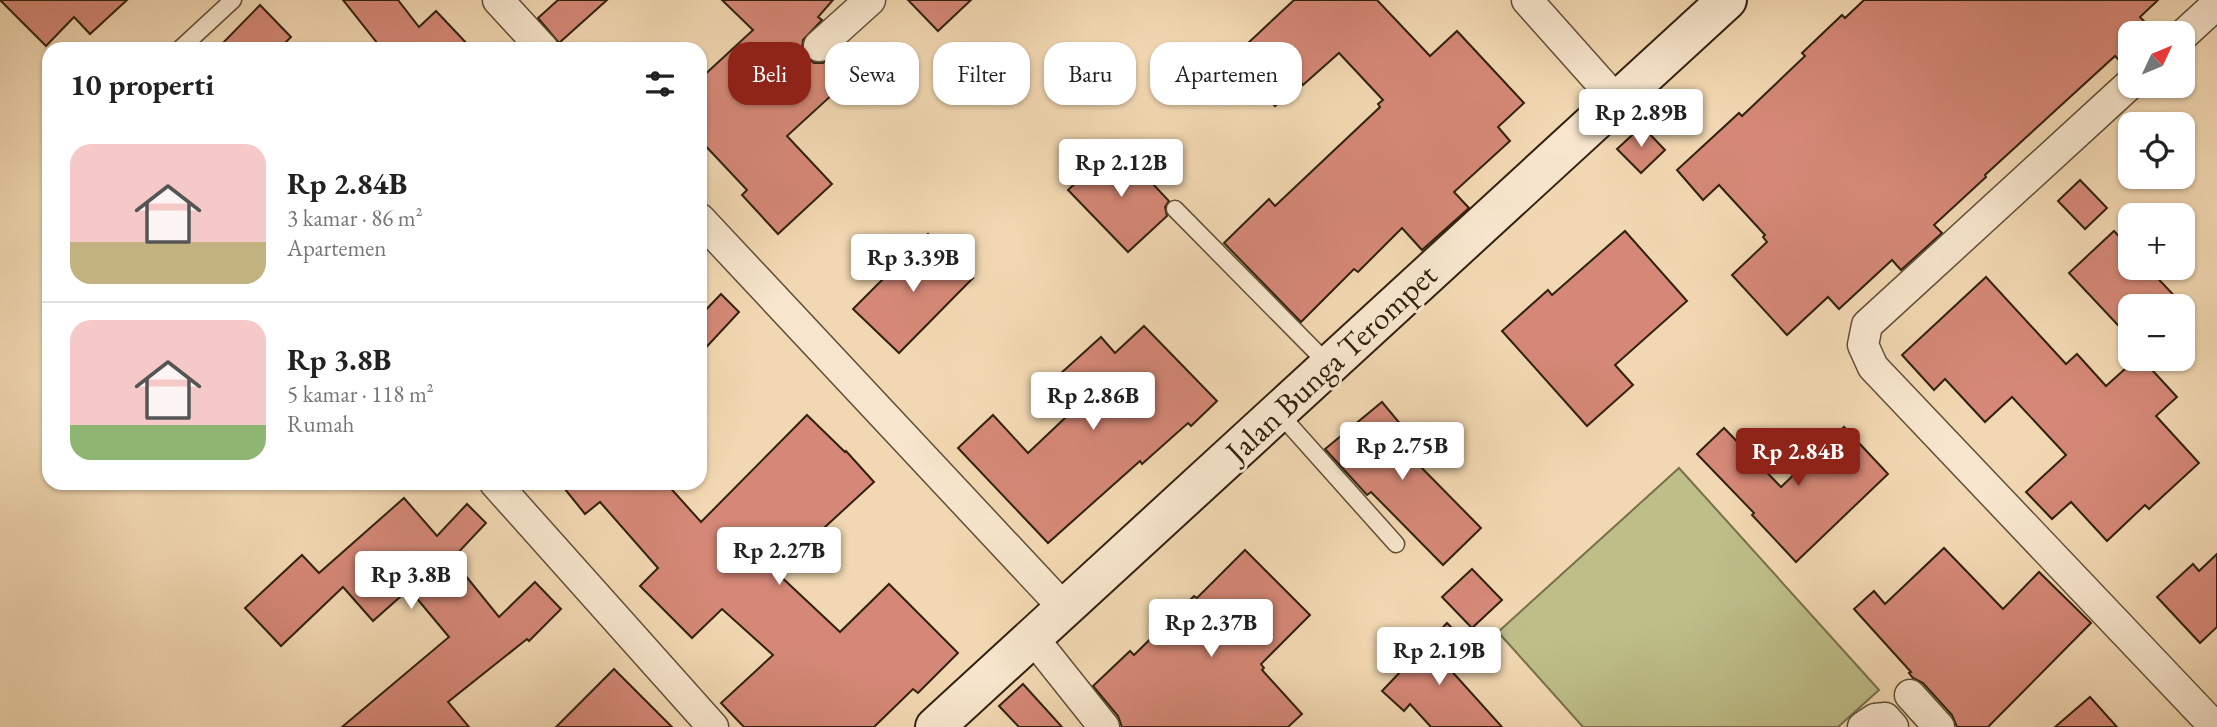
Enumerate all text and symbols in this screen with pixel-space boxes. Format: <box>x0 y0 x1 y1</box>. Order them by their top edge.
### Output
north arrow <box>2118 21 2194 98</box>
map controls <box>2118 21 2195 371</box>
chip: Beli <box>728 42 811 105</box>
chip: Sewa <box>825 42 919 105</box>
chip: Filter <box>933 42 1030 105</box>
chip: Baru <box>1044 42 1136 105</box>
chip: Apartemen <box>1150 42 1302 105</box>
text: 10 properti <box>70 65 214 104</box>
icon: filters <box>641 65 679 103</box>
pin: Rp 2.89B <box>1569 90 1713 149</box>
text: Rp 2.89B <box>1595 97 1687 127</box>
button: locate <box>2118 112 2195 189</box>
pin: Rp 2.12B <box>1049 140 1193 199</box>
text: Rp 2.12B <box>1075 147 1167 177</box>
text: Rp 2.84B <box>287 164 407 203</box>
icon: home <box>126 172 210 256</box>
text: 3 kamar · 86 m² <box>287 203 423 233</box>
button: + <box>2118 203 2195 280</box>
text: Apartemen <box>287 233 386 263</box>
pin: Rp 3.39B <box>841 234 985 294</box>
text: Rp 3.39B <box>867 242 959 272</box>
street label: Jalan Bunga Terompet <box>1214 254 1446 474</box>
button: − <box>2118 294 2195 371</box>
text: Rp 3.8B <box>287 340 391 379</box>
icon: home <box>126 348 210 432</box>
pin: Rp 2.86B <box>1021 372 1165 432</box>
text: 5 kamar · 118 m² <box>287 379 434 409</box>
text: Rp 2.86B <box>1047 380 1139 410</box>
text: Rumah <box>287 409 354 439</box>
pin: Rp 2.75B <box>1330 422 1474 482</box>
pin: Rp 2.84B <box>1726 428 1870 488</box>
text: Rp 2.75B <box>1356 430 1448 460</box>
text: Rp 2.84B <box>1752 436 1844 466</box>
pin: Rp 2.27B <box>707 528 851 587</box>
text: Rp 2.27B <box>733 535 825 565</box>
pin: Rp 3.8B <box>346 552 476 611</box>
text: Rp 3.8B <box>371 559 451 589</box>
pin: Rp 2.37B <box>1139 600 1283 659</box>
text: Rp 2.37B <box>1165 607 1257 637</box>
pin: Rp 2.19B <box>1367 628 1511 687</box>
text: Rp 2.19B <box>1393 635 1485 665</box>

